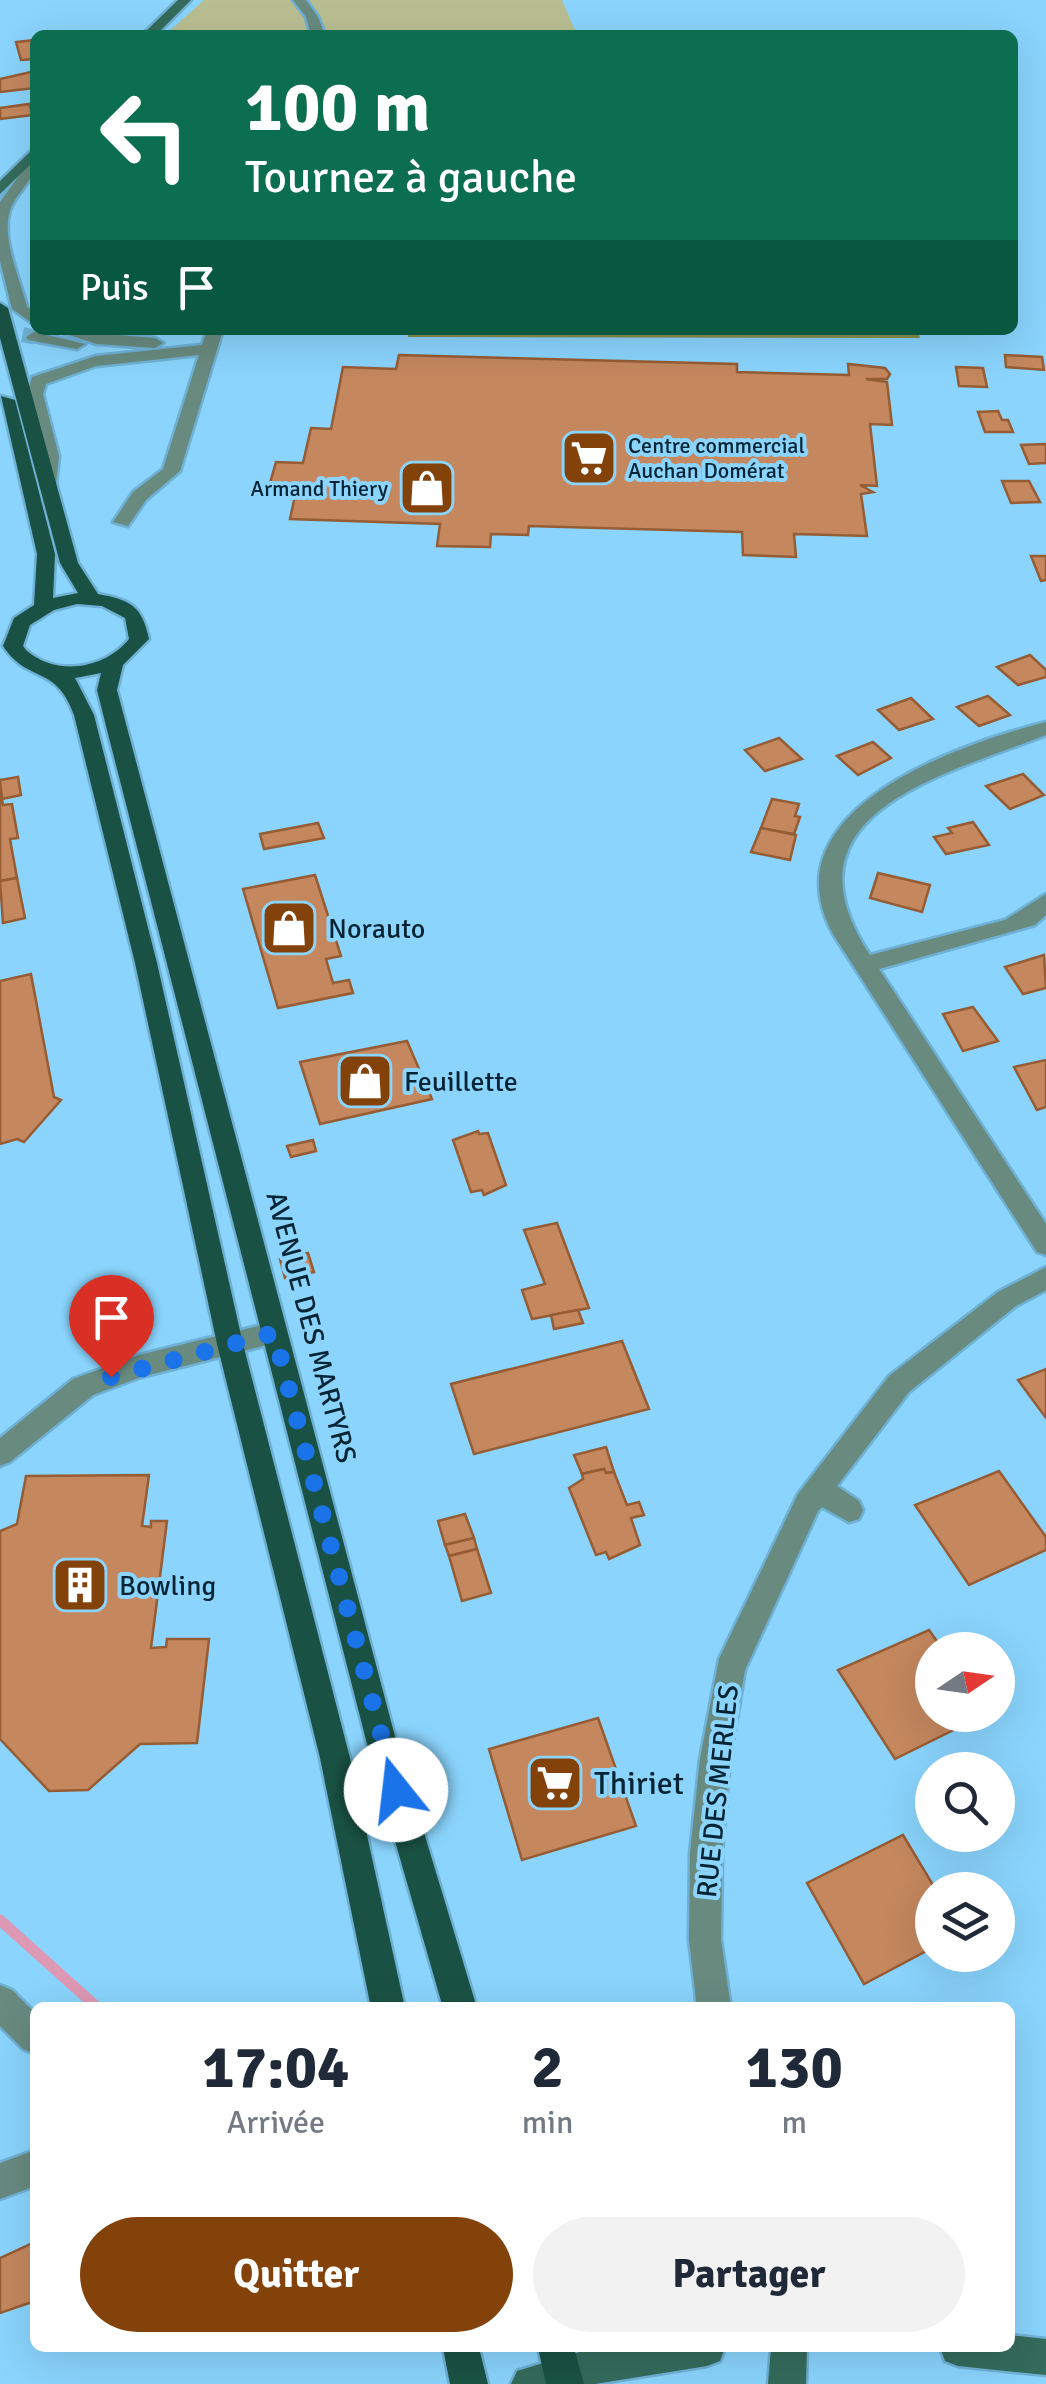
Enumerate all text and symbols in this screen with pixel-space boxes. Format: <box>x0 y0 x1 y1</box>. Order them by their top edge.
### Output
text: 100 m <box>245 64 430 150</box>
icon: left <box>80 70 210 200</box>
text: Tournez à gauche <box>245 150 577 205</box>
icon: arrive <box>169 260 224 315</box>
text: Puis <box>80 264 149 311</box>
supermarket icon: Centre commercial Auchan Domérat <box>559 428 619 488</box>
place label: Centre commercial Auchan Domérat <box>628 432 805 484</box>
shop icon: Armand Thiery <box>397 458 457 518</box>
place label: Armand Thiery <box>251 475 389 502</box>
shop icon: Norauto <box>259 898 319 958</box>
place label: Norauto <box>328 912 425 946</box>
shop icon: Feuillette <box>335 1051 395 1111</box>
place label: Feuillette <box>404 1065 518 1099</box>
street label: AVENUE DES MARTYRS <box>258 1188 364 1467</box>
pin <box>69 1275 154 1378</box>
icon: arrive <box>84 1290 139 1345</box>
building icon: Bowling <box>50 1555 110 1615</box>
place label: Bowling <box>119 1569 216 1603</box>
north arrow <box>915 1632 1015 1732</box>
map controls <box>915 1632 1015 1972</box>
street label: RUE DES MERLES <box>690 1683 746 1899</box>
position arrow <box>344 1738 448 1842</box>
button: search <box>915 1752 1015 1852</box>
supermarket icon: Thiriet <box>525 1753 585 1813</box>
place label: Thiriet <box>594 1764 684 1803</box>
button: layers <box>915 1872 1015 1972</box>
text: 17:04 <box>202 2031 350 2105</box>
text: 2 <box>531 2031 564 2105</box>
text: 130 <box>746 2031 843 2105</box>
text: Arrivée <box>227 2103 325 2142</box>
text: min <box>522 2103 573 2142</box>
text: m <box>781 2103 807 2142</box>
button: Quitter <box>80 2217 513 2332</box>
button: Partager <box>533 2217 965 2332</box>

